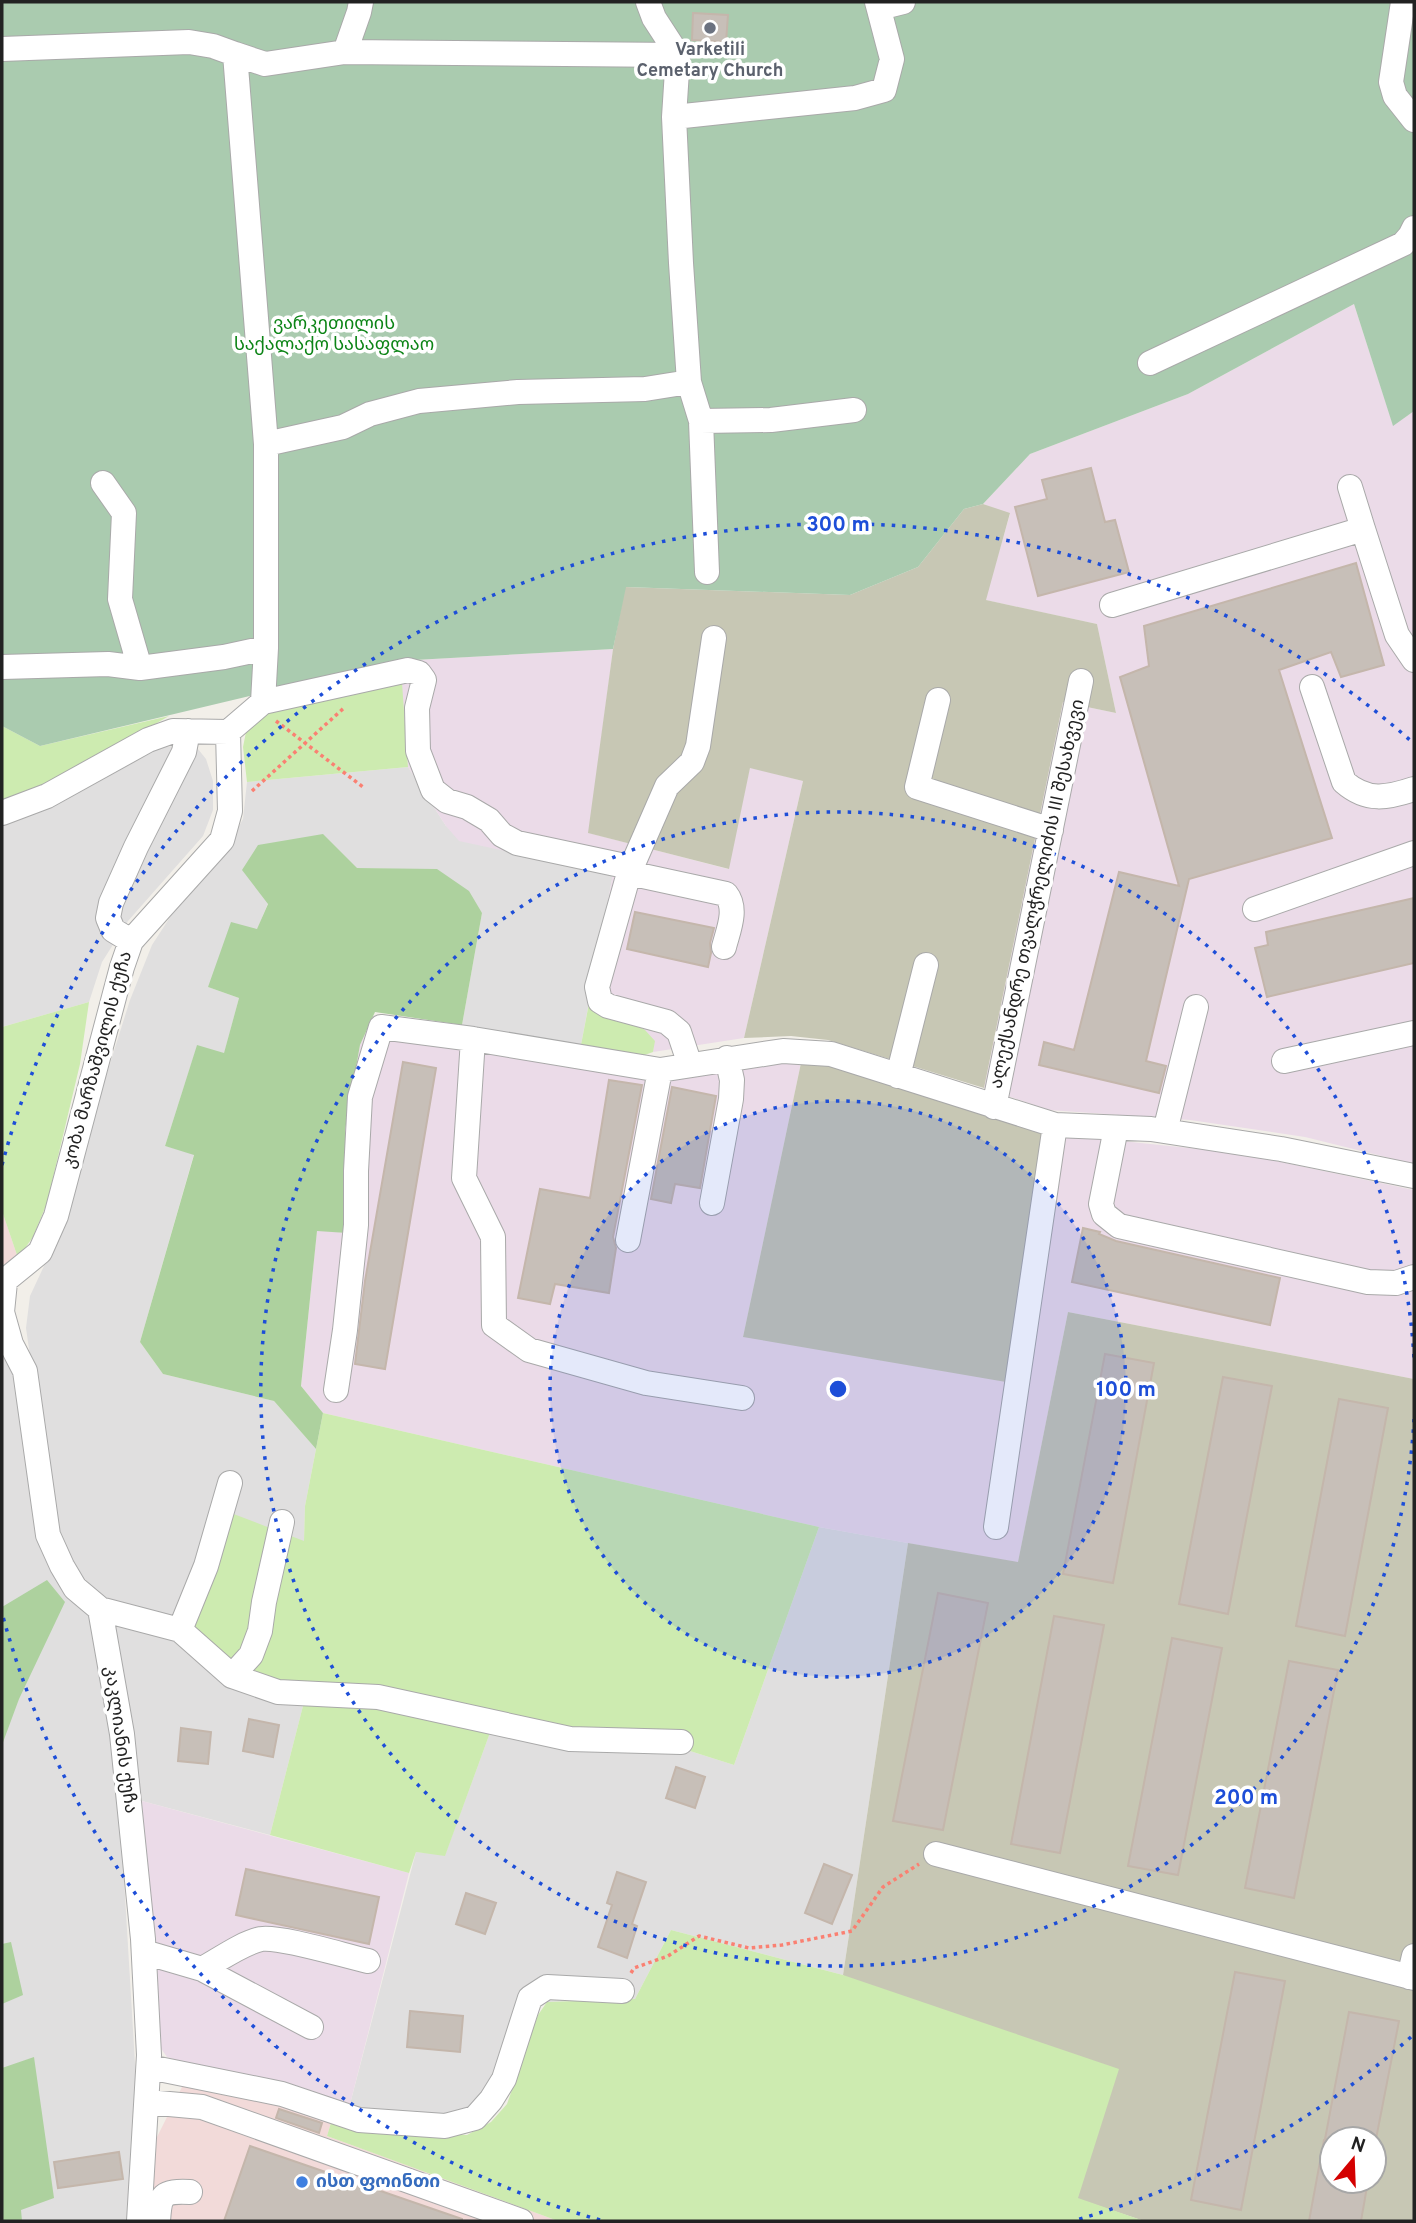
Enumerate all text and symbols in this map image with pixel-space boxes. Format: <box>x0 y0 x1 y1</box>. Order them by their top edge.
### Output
marker: Varketili Cemetary Church <box>702 20 718 36</box>
place label: Varketili Cemetary Church <box>636 39 784 83</box>
park label: ვარკეთილის საქალაქო სასაფლაო <box>234 313 434 357</box>
text: 300 m <box>806 512 870 539</box>
street label: ალექსანდრე თვალჭრელიძის III შესახვევი <box>985 697 1091 1091</box>
street label: კობა მარზაშვილის ქუჩა <box>58 949 138 1171</box>
centre of rings <box>826 1377 850 1401</box>
text: 100 m <box>1096 1377 1156 1404</box>
street label: კაკლიანის ქუჩა <box>98 1665 142 1815</box>
text: 200 m <box>1214 1785 1278 1812</box>
north arrow <box>1318 2125 1388 2195</box>
text: N <box>1348 2132 1368 2159</box>
place label: ისთ ფოინთი <box>316 2171 440 2194</box>
marker: ისთ ფოინთი <box>294 2174 310 2190</box>

